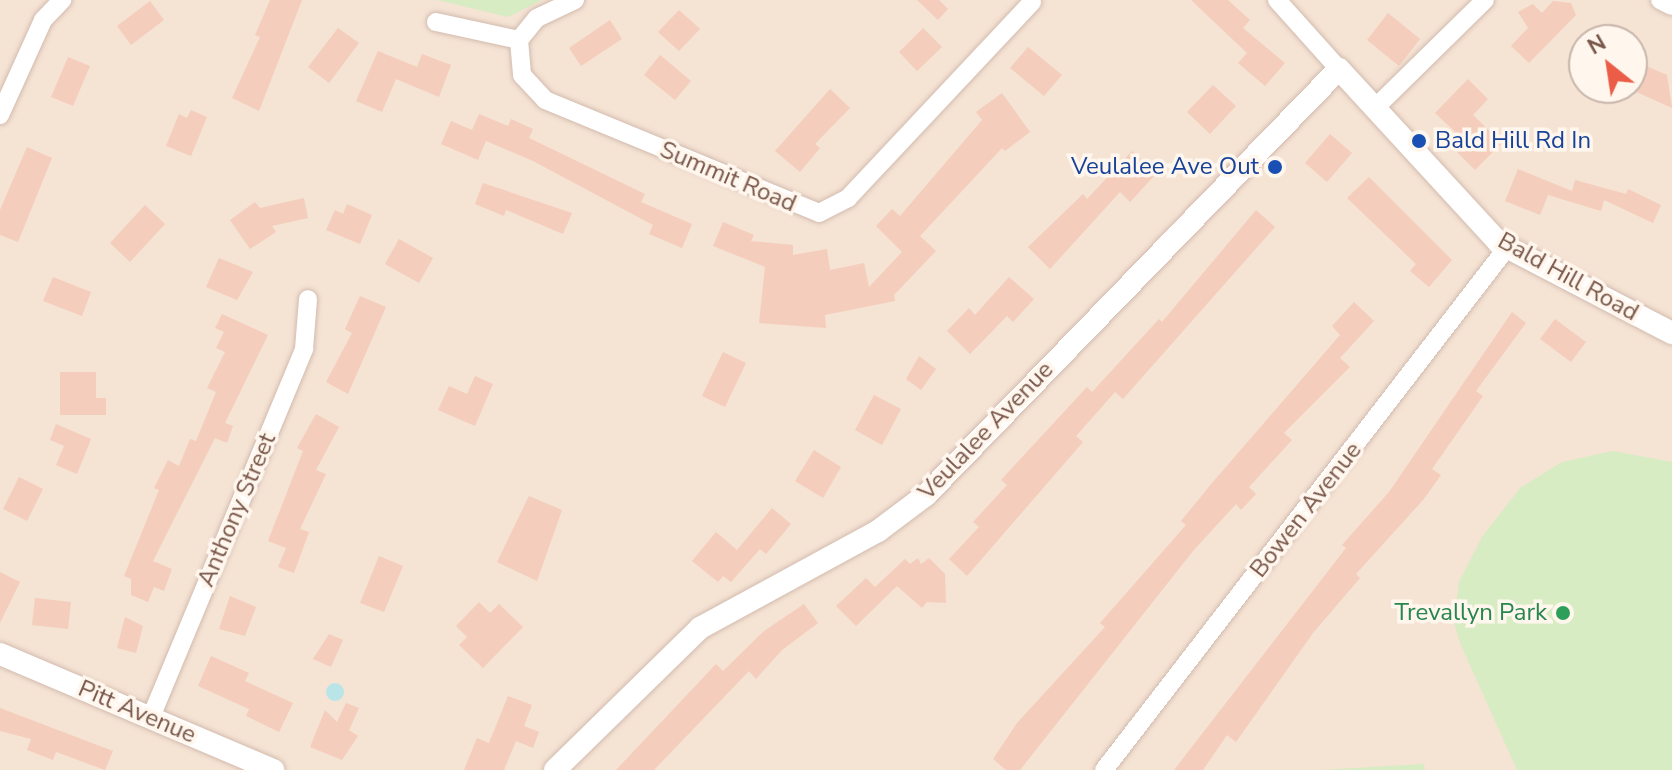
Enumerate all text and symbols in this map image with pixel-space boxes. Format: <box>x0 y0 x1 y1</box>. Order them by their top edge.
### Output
north arrow <box>1568 24 1648 104</box>
text: N <box>1582 28 1612 62</box>
place label: Bald Hill Rd In <box>1435 127 1591 155</box>
marker: Bald Hill Rd In <box>1410 132 1428 150</box>
street label: Summit Road <box>656 135 800 219</box>
place label: Veulalee Ave Out <box>1071 153 1259 181</box>
marker: Veulalee Ave Out <box>1266 158 1284 176</box>
street label: Bald Hill Road <box>1493 227 1643 327</box>
street label: Veulalee Avenue <box>913 356 1059 506</box>
street label: Anthony Street <box>192 429 282 591</box>
street label: Bowen Avenue <box>1244 437 1368 583</box>
place label: Trevallyn Park <box>1394 599 1547 627</box>
marker: Trevallyn Park <box>1554 604 1572 622</box>
street label: Pitt Avenue <box>74 674 200 750</box>

